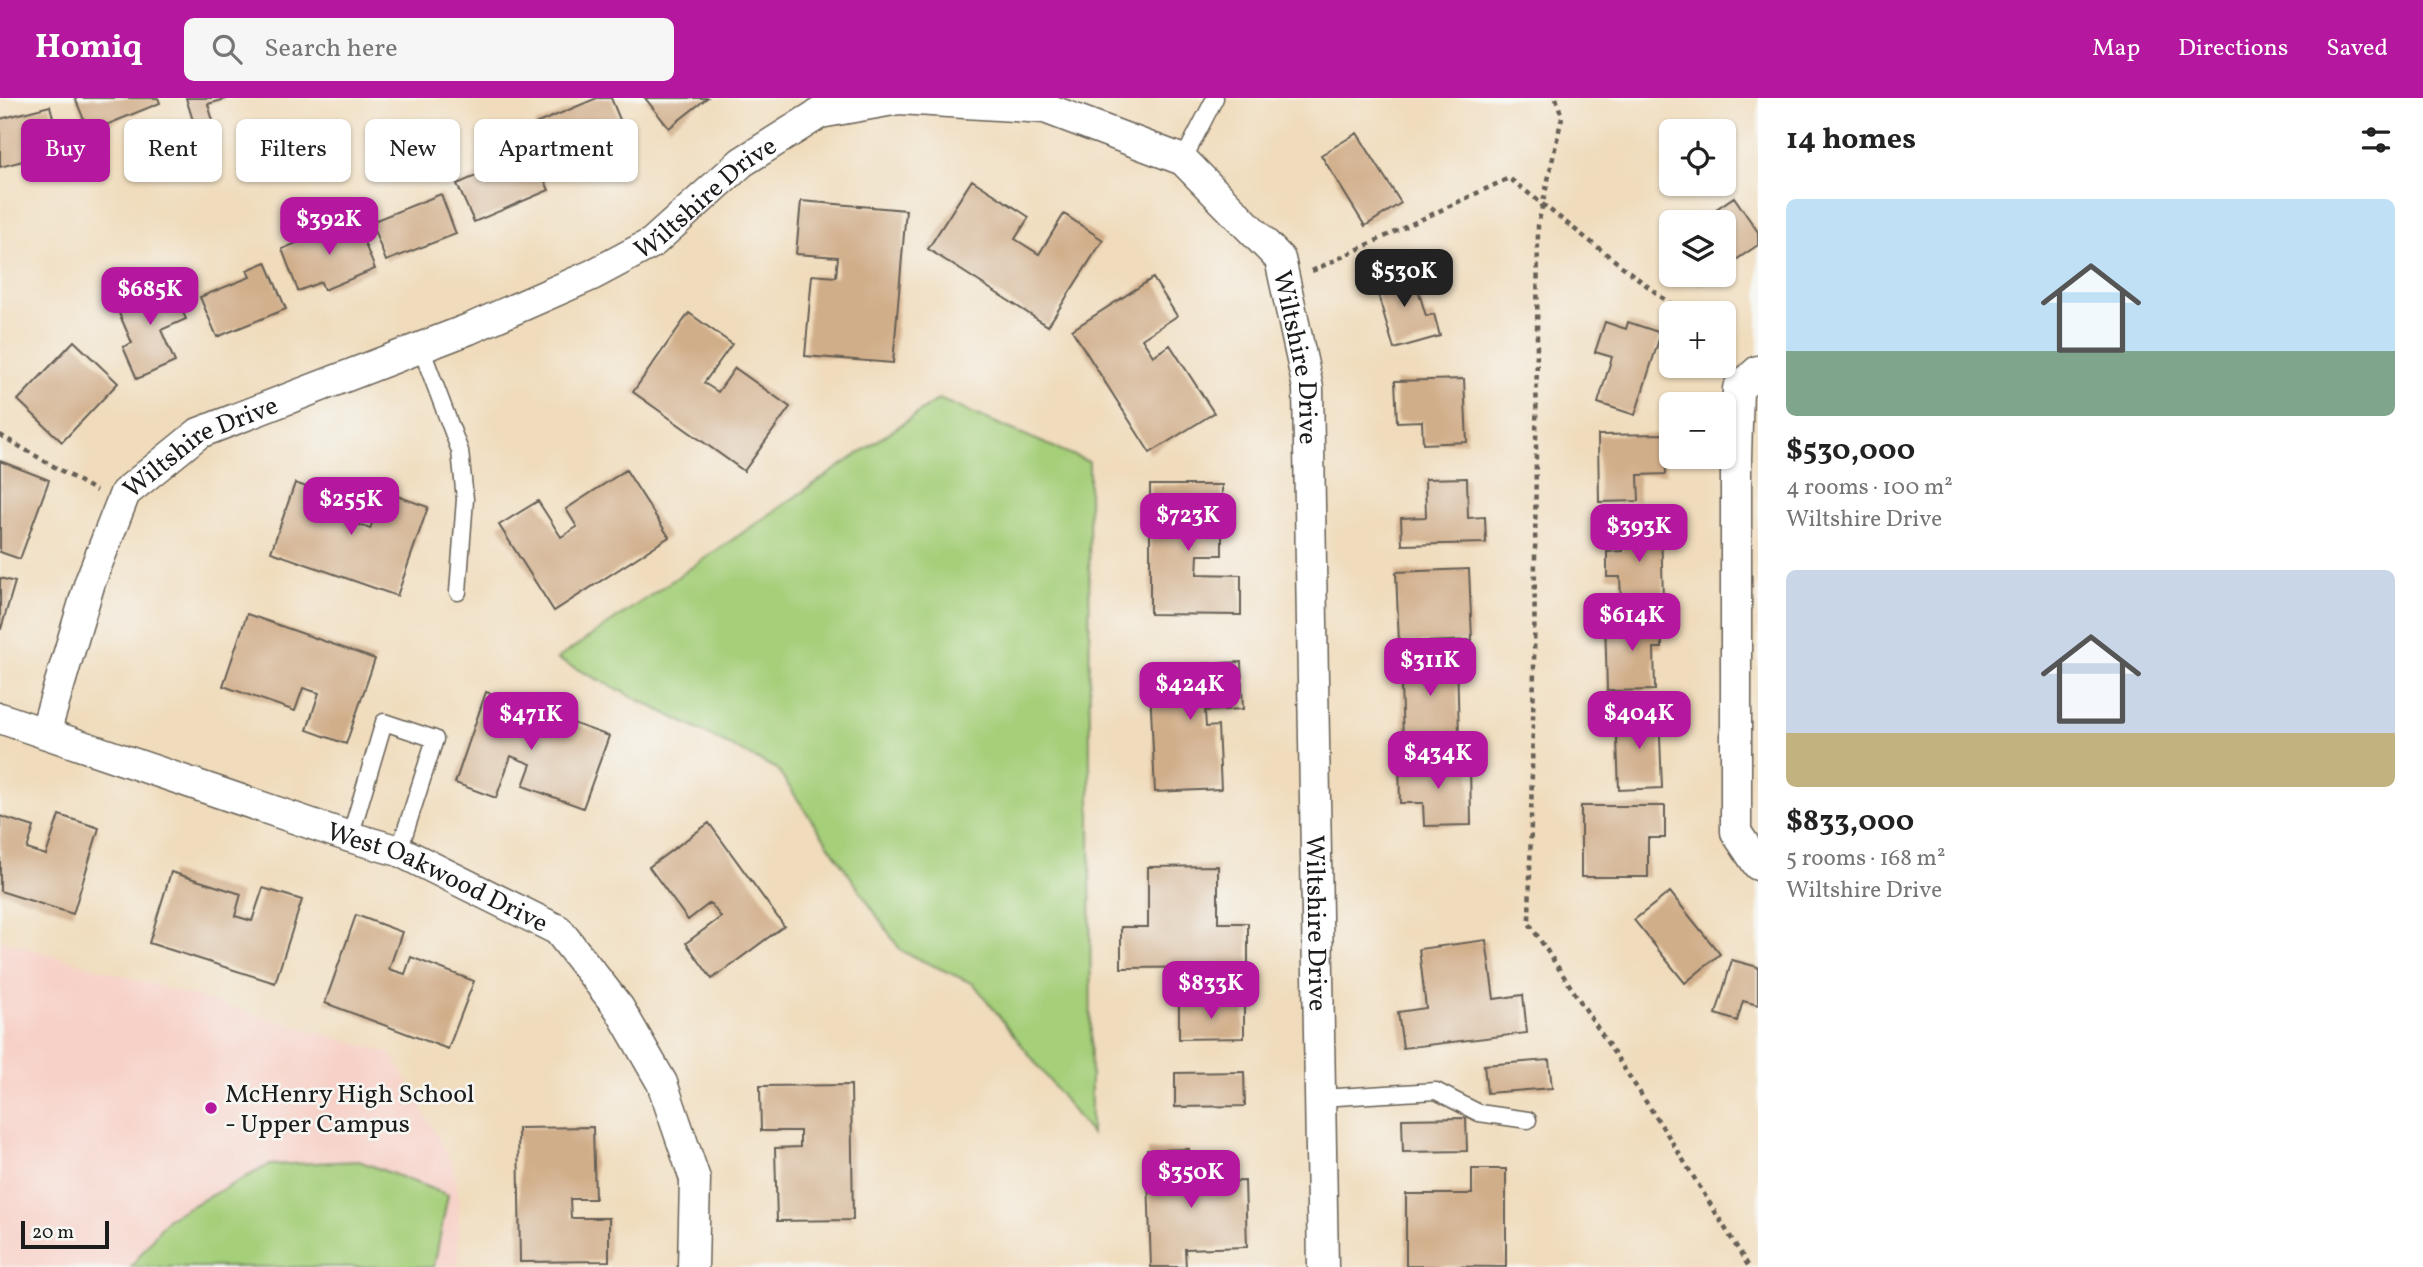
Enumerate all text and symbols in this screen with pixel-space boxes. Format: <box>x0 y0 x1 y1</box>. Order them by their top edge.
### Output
search box <box>184 18 674 81</box>
text: Homiq <box>35 26 142 72</box>
icon: search <box>208 30 246 68</box>
text: Search here <box>264 31 397 67</box>
text: Map <box>2092 32 2140 66</box>
text: Directions <box>2178 32 2288 66</box>
text: Saved <box>2326 32 2388 66</box>
chip: Buy <box>21 119 110 182</box>
chip: Rent <box>124 119 222 182</box>
chip: Filters <box>236 119 351 182</box>
chip: New <box>365 119 460 182</box>
chip: Apartment <box>474 119 638 182</box>
map controls <box>1659 119 1736 469</box>
button: locate <box>1659 119 1736 196</box>
text: 14 homes <box>1786 119 1916 161</box>
icon: filters <box>2357 121 2395 159</box>
street label: Wiltshire Drive <box>628 129 784 269</box>
pin: $392K <box>280 198 378 257</box>
text: $392K <box>296 204 362 236</box>
button: layers <box>1659 210 1736 287</box>
icon: home <box>2028 245 2154 371</box>
pin: $530K <box>1355 250 1453 309</box>
text: $530K <box>1371 256 1437 288</box>
street label: Wiltshire Drive <box>1263 267 1325 445</box>
pin: $685K <box>101 268 199 327</box>
text: $685K <box>117 274 183 306</box>
button: + <box>1659 301 1736 378</box>
street label: Wiltshire Drive <box>116 388 283 508</box>
button: − <box>1659 392 1736 469</box>
text: $530,000 <box>1786 430 1915 472</box>
text: 4 rooms · 100 m² <box>1786 472 1953 504</box>
pin: $255K <box>302 478 400 537</box>
text: $255K <box>319 484 383 516</box>
pin: $723K <box>1139 494 1237 553</box>
text: $723K <box>1156 500 1220 532</box>
pin: $393K <box>1590 504 1688 564</box>
text: Wiltshire Drive <box>1786 504 1942 536</box>
text: $393K <box>1606 511 1672 543</box>
pin: $614K <box>1583 594 1681 653</box>
text: $614K <box>1599 600 1665 632</box>
icon: home <box>2028 616 2154 742</box>
pin: $311K <box>1381 638 1479 698</box>
text: $311K <box>1400 645 1460 677</box>
pin: $424K <box>1141 662 1239 722</box>
text: $424K <box>1156 669 1225 701</box>
pin: $471K <box>482 692 580 752</box>
pin: $404K <box>1590 692 1688 751</box>
text: $404K <box>1604 698 1674 730</box>
text: $471K <box>499 699 563 731</box>
pin: $434K <box>1389 732 1487 791</box>
text: $434K <box>1404 738 1472 770</box>
text: $833,000 <box>1786 801 1914 843</box>
street label: West Oakwood Drive <box>322 814 554 942</box>
street label: Wiltshire Drive <box>1296 835 1335 1012</box>
text: 5 rooms · 168 m² <box>1786 843 1945 875</box>
text: Wiltshire Drive <box>1786 875 1942 907</box>
pin: $833K <box>1162 962 1260 1021</box>
text: $833K <box>1178 968 1244 1000</box>
place label: McHenry High School - Upper Campus <box>225 1077 475 1143</box>
marker: McHenry High School - Upper Campus <box>203 1100 219 1116</box>
pin: $350K <box>1142 1150 1240 1210</box>
text: $350K <box>1158 1157 1224 1189</box>
scale bar <box>21 1218 108 1250</box>
text: 20 m <box>32 1220 74 1246</box>

